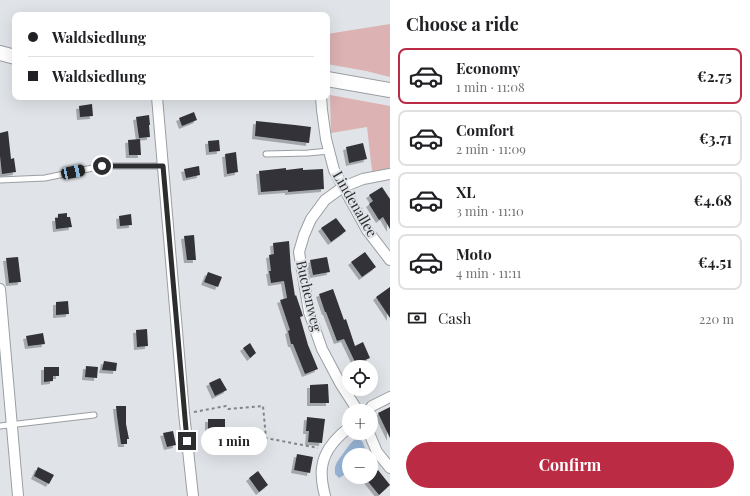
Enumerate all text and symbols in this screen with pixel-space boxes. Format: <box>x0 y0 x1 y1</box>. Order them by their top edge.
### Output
text: Choose a ride <box>406 12 519 36</box>
text: Waldsiedlung <box>52 27 146 47</box>
icon: car <box>408 58 444 94</box>
text: Economy <box>456 58 520 78</box>
text: Waldsiedlung <box>52 66 146 86</box>
text: €2.75 <box>697 66 732 86</box>
text: 1 min · 11:08 <box>456 78 525 95</box>
icon: car <box>408 120 444 156</box>
text: Comfort <box>456 120 514 140</box>
text: €3.71 <box>699 128 732 148</box>
text: 2 min · 11:09 <box>456 140 526 157</box>
route start <box>93 157 111 175</box>
car <box>60 164 86 180</box>
street label: Lindenallee <box>329 167 382 240</box>
icon: car <box>408 182 444 218</box>
text: XL <box>456 182 476 202</box>
text: €4.68 <box>694 190 732 210</box>
text: 3 min · 11:10 <box>456 202 524 219</box>
icon: car <box>408 244 444 280</box>
text: Moto <box>456 244 492 264</box>
text: €4.51 <box>698 252 732 272</box>
street label: Buchenweg <box>292 259 327 334</box>
text: 4 min · 11:11 <box>456 264 521 281</box>
icon: cash <box>406 307 428 329</box>
text: Cash <box>438 308 471 328</box>
text: 220 m <box>699 310 734 327</box>
map controls <box>342 360 378 484</box>
button: locate <box>342 360 378 396</box>
button: + <box>342 404 378 440</box>
callout: 1 min <box>201 427 267 455</box>
route end <box>178 432 196 450</box>
text: 1 min <box>218 432 250 449</box>
button: Confirm <box>406 442 734 488</box>
button: − <box>342 448 378 484</box>

